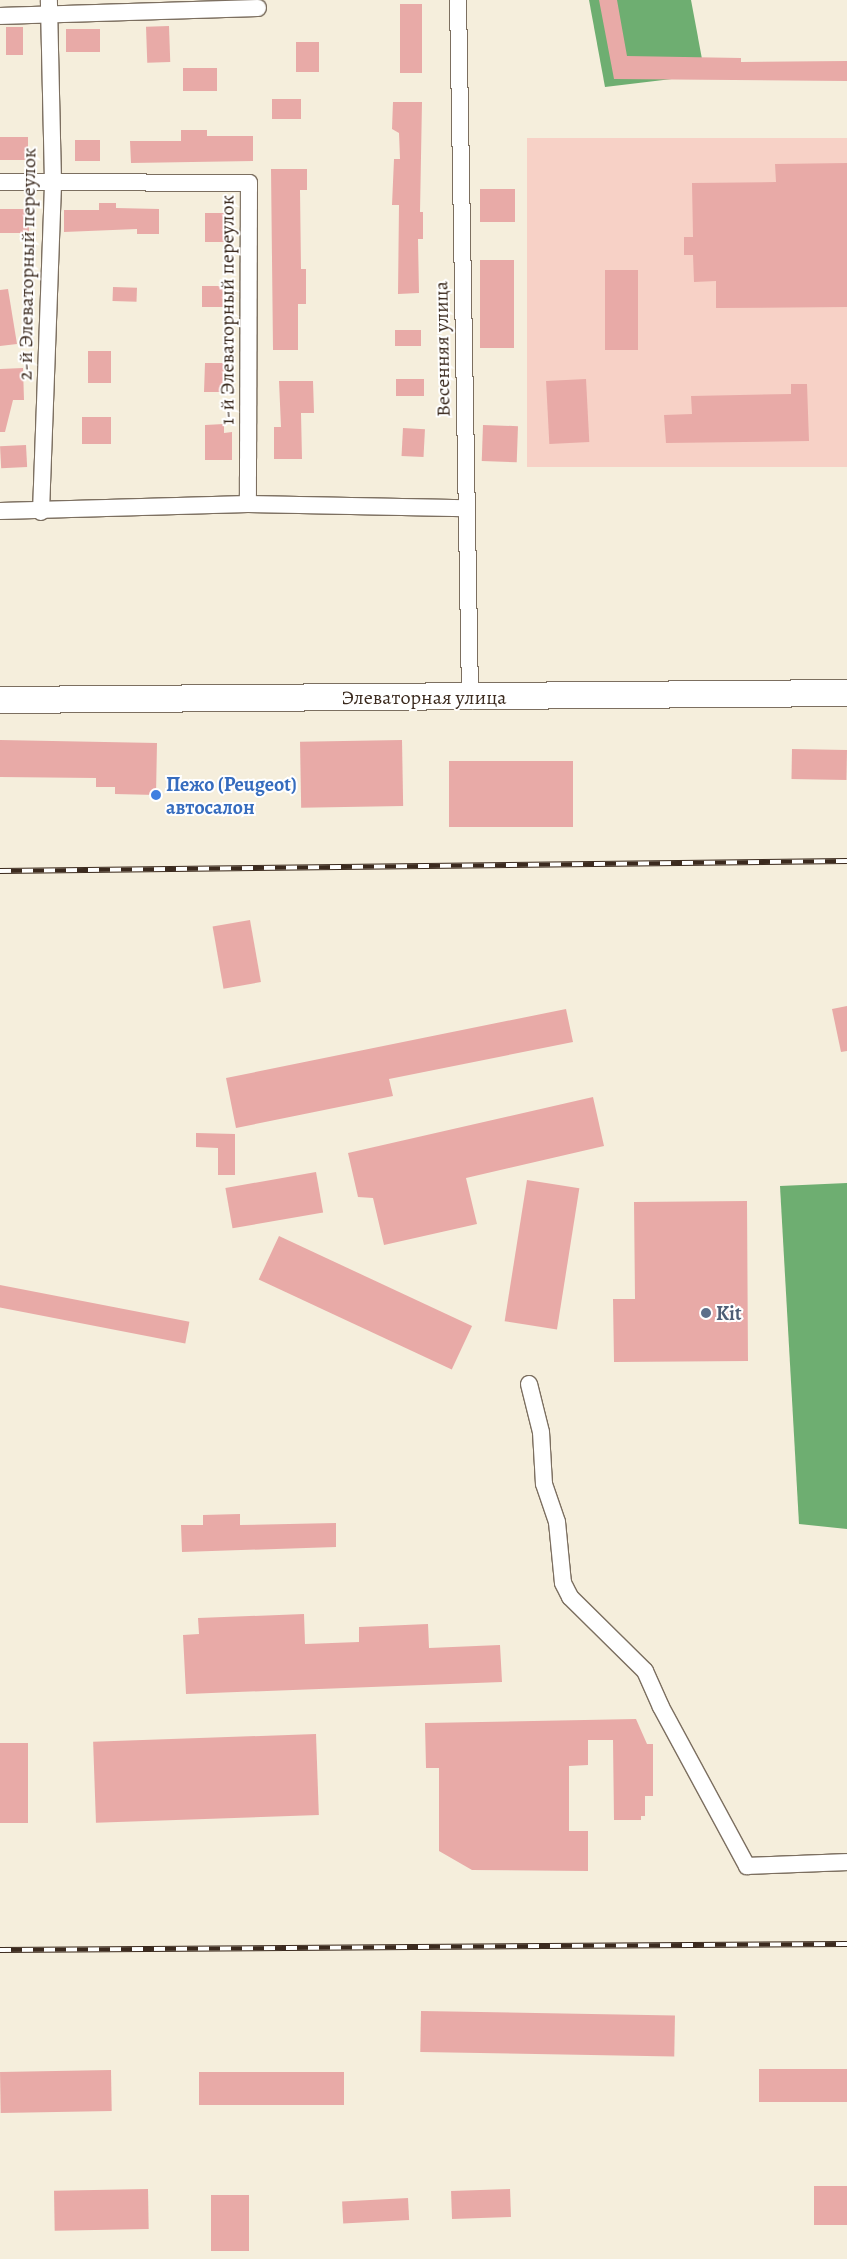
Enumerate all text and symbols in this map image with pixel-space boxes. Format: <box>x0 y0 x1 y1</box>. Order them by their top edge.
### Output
street label: 2-й Элеваторный переулок <box>13 147 41 381</box>
street label: 1-й Элеваторный переулок <box>215 195 239 425</box>
street label: Весенняя улица <box>429 281 455 417</box>
street label: Элеваторная улица <box>341 685 507 709</box>
place label: Пежо (Peugeot) автосалон <box>166 772 297 819</box>
marker: Пежо (Peugeot) автосалон <box>150 789 162 801</box>
place label: Kit <box>716 1301 742 1325</box>
marker: Kit <box>700 1307 712 1319</box>

